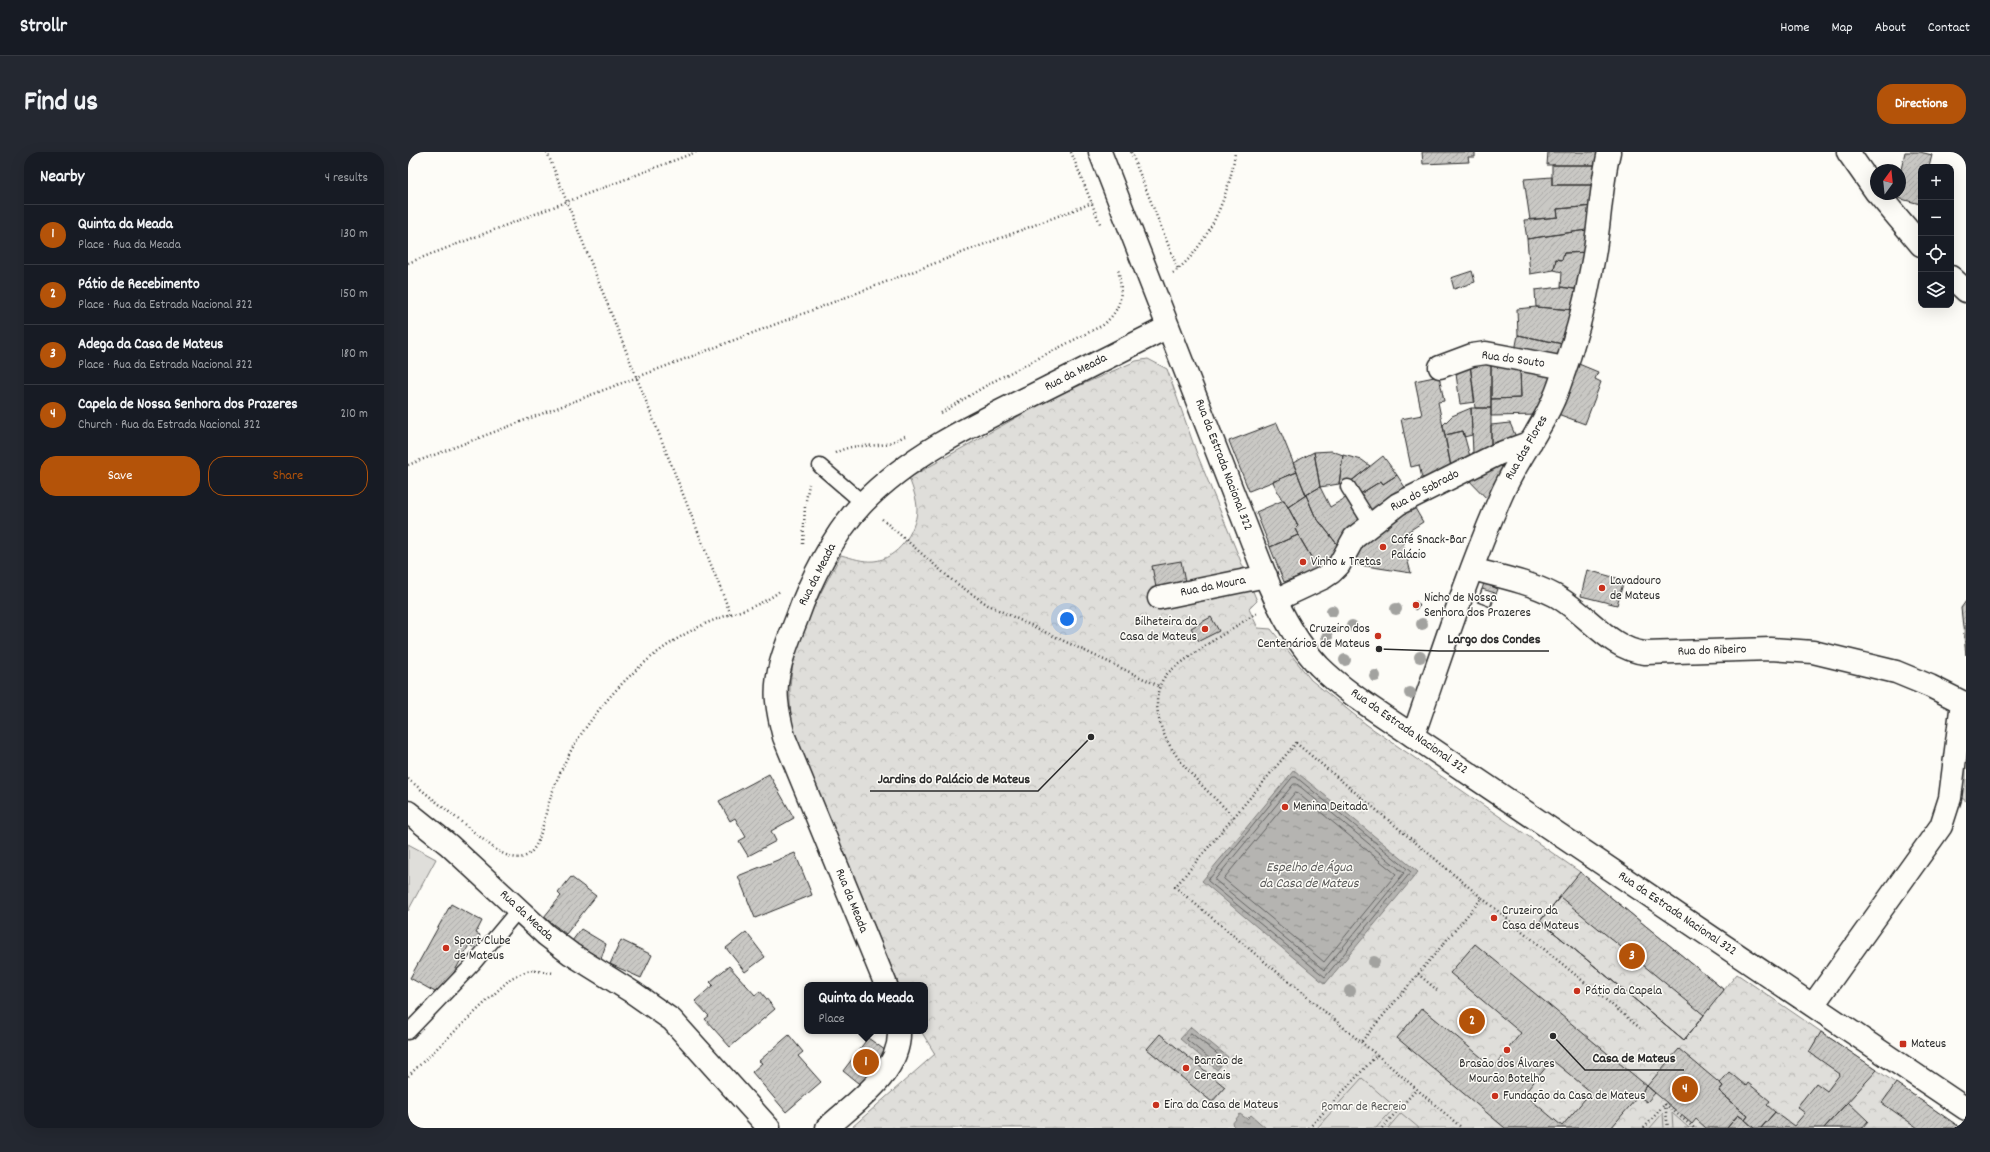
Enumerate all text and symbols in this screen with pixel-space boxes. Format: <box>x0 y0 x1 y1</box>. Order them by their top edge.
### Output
text: Strollr <box>20 14 67 41</box>
text: Home <box>1780 18 1809 38</box>
text: Map <box>1831 18 1853 38</box>
text: About <box>1875 18 1906 38</box>
text: Contact <box>1928 18 1970 38</box>
text: Find us <box>24 84 98 124</box>
button: Directions <box>1877 84 1966 124</box>
north arrow <box>1870 164 1906 200</box>
map controls <box>1918 164 1954 308</box>
button: + <box>1918 164 1954 200</box>
text: Nearby <box>40 166 84 190</box>
text: 4 results <box>325 169 368 188</box>
button: − <box>1918 200 1954 236</box>
text: Quinta da Meada <box>78 214 173 236</box>
text: 1 <box>52 225 54 244</box>
text: 130 m <box>340 225 368 244</box>
text: Place · Rua da Meada <box>78 236 181 255</box>
button: locate <box>1918 236 1954 272</box>
button: layers <box>1918 272 1954 308</box>
text: Pátio de Recebimento <box>78 274 200 296</box>
text: 2 <box>50 285 56 304</box>
text: 150 m <box>340 285 368 304</box>
text: Place · Rua da Estrada Nacional 322 <box>78 296 253 315</box>
text: Adega da Casa de Mateus <box>78 334 223 356</box>
text: 3 <box>50 345 56 364</box>
text: 180 m <box>341 345 368 364</box>
street label: Rua do Souto <box>1480 346 1546 374</box>
street label: Rua da Meada <box>1041 349 1111 397</box>
text: Place · Rua da Estrada Nacional 322 <box>78 356 253 375</box>
text: Capela de Nossa Senhora dos Prazeres <box>78 394 298 416</box>
street label: Rua da Estrada Nacional 322 <box>1189 396 1257 534</box>
text: 4 <box>50 405 56 424</box>
text: 210 m <box>340 405 368 424</box>
street label: Rua das Flores <box>1501 412 1553 484</box>
text: Church · Rua da Estrada Nacional 322 <box>78 416 261 435</box>
button: Save <box>40 456 200 496</box>
button: Share <box>208 456 368 496</box>
street label: Rua do Sobrado <box>1387 465 1463 517</box>
place label: Café Snack-Bar Palácio <box>1391 531 1467 565</box>
street label: Rua da Meada <box>794 540 842 610</box>
marker: Café Snack-Bar Palácio <box>1378 542 1388 552</box>
place label: Vinho & Tretas <box>1311 553 1381 572</box>
marker: Vinho & Tretas <box>1298 557 1308 567</box>
street label: Rua da Moura <box>1179 571 1248 603</box>
place label: Lavadouro de Mateus <box>1610 572 1661 606</box>
marker: Lavadouro de Mateus <box>1597 583 1607 593</box>
place label: Nicho de Nossa Senhora dos Prazeres <box>1424 589 1531 623</box>
marker: Nicho de Nossa Senhora dos Prazeres <box>1411 600 1421 610</box>
your location <box>1057 609 1077 629</box>
place label: Bilheteira da Casa de Mateus <box>1120 613 1198 647</box>
place label: Cruzeiro dos Centenários de Mateus <box>1257 620 1370 654</box>
marker: Bilheteira da Casa de Mateus <box>1200 624 1210 634</box>
callout: Largo dos Condes <box>1439 625 1549 651</box>
text: Largo dos Condes <box>1447 630 1541 650</box>
marker: Cruzeiro dos Centenários de Mateus <box>1373 631 1383 641</box>
street label: Rua do Ribeiro <box>1677 640 1747 662</box>
street label: Rua da Estrada Nacional 322 <box>1346 684 1472 780</box>
callout: Jardins do Palácio de Mateus <box>870 765 1038 791</box>
text: Jardins do Palácio de Mateus <box>878 770 1030 790</box>
place label: Menina Deitada <box>1293 798 1369 817</box>
marker: Menina Deitada <box>1280 802 1290 812</box>
water label: Espelho de Água da Casa de Mateus <box>1259 858 1360 894</box>
street label: Rua da Meada <box>829 866 873 937</box>
street label: Rua da Estrada Nacional 322 <box>1615 868 1739 960</box>
street label: Rua da Meada <box>495 886 558 947</box>
place label: Cruzeiro da Casa de Mateus <box>1502 902 1579 936</box>
marker: Cruzeiro da Casa de Mateus <box>1489 913 1499 923</box>
place label: Sport Clube de Mateus <box>454 932 511 966</box>
pin: 3 <box>1619 941 1645 971</box>
marker: Sport Clube de Mateus <box>441 943 451 953</box>
popup <box>804 982 928 1034</box>
place label: Pátio da Capela <box>1585 982 1663 1001</box>
marker: Pátio da Capela <box>1572 986 1582 996</box>
text: Quinta da Meada <box>819 988 913 1010</box>
pin: 2 <box>1459 1006 1485 1036</box>
text: Place <box>819 1010 845 1029</box>
place label: Mateus <box>1911 1035 1946 1054</box>
marker: Mateus <box>1898 1039 1908 1049</box>
callout: Casa de Mateus <box>1585 1044 1684 1070</box>
marker: Brasão dos Álvares Mourão Botelho <box>1502 1045 1512 1055</box>
pin: 1 <box>853 1047 879 1077</box>
text: Casa de Mateus <box>1592 1049 1676 1069</box>
place label: Barrão de Cereais <box>1194 1052 1243 1086</box>
place label: Brasão dos Álvares Mourão Botelho <box>1459 1055 1555 1089</box>
marker: Barrão de Cereais <box>1181 1063 1191 1073</box>
pin: 4 <box>1672 1074 1698 1104</box>
place label: Fundação da Casa de Mateus <box>1503 1087 1645 1106</box>
marker: Fundação da Casa de Mateus <box>1490 1091 1500 1101</box>
place label: Eira da Casa de Mateus <box>1164 1096 1279 1115</box>
park label: Pomar de Recreio <box>1321 1098 1407 1117</box>
marker: Eira da Casa de Mateus <box>1151 1100 1161 1110</box>

